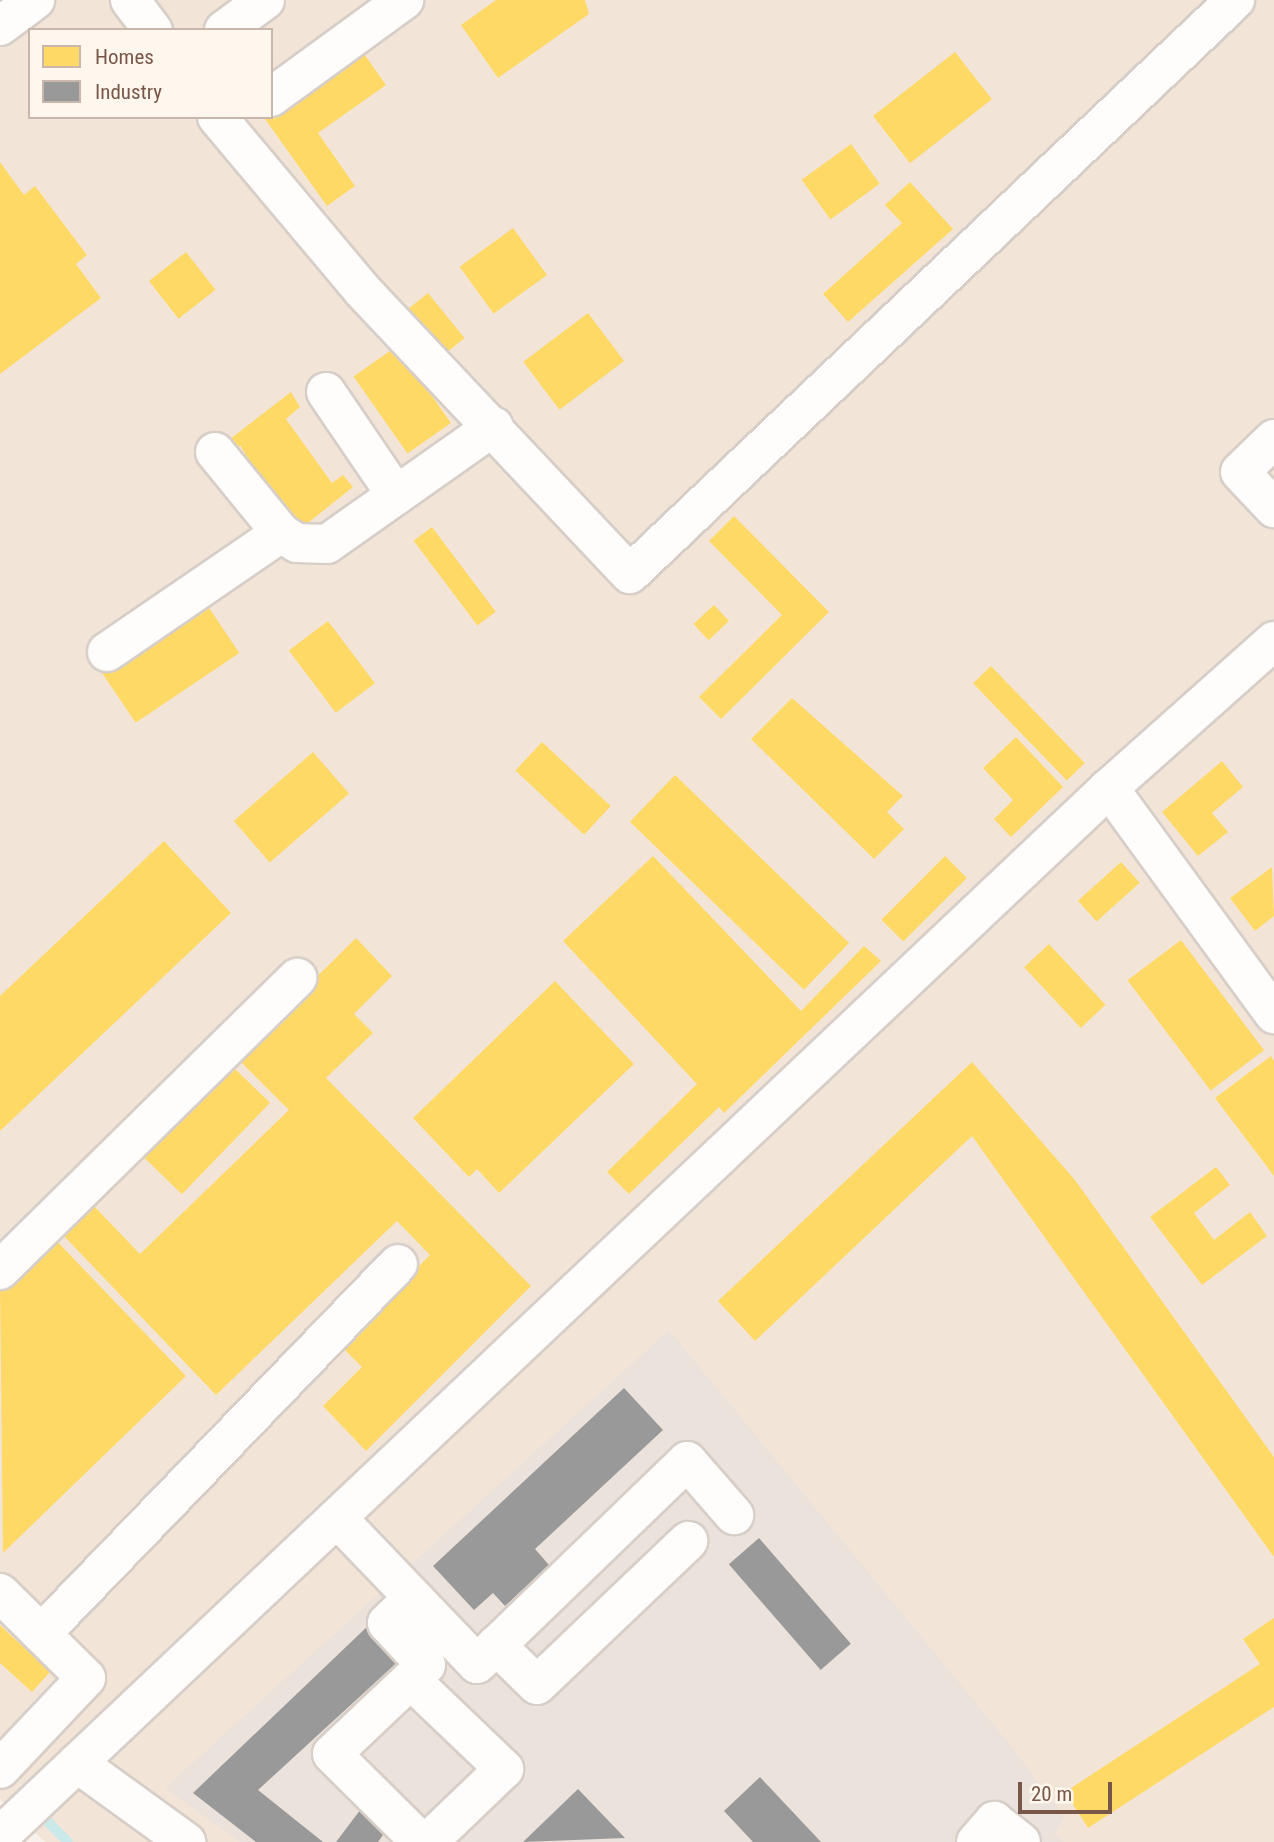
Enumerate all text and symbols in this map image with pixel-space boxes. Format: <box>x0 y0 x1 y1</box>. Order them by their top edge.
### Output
legend <box>28 28 273 119</box>
text: Homes <box>95 45 154 69</box>
text: Industry <box>95 80 162 104</box>
scale bar <box>1022 1769 1116 1813</box>
text: 20 m <box>1031 1782 1072 1806</box>

